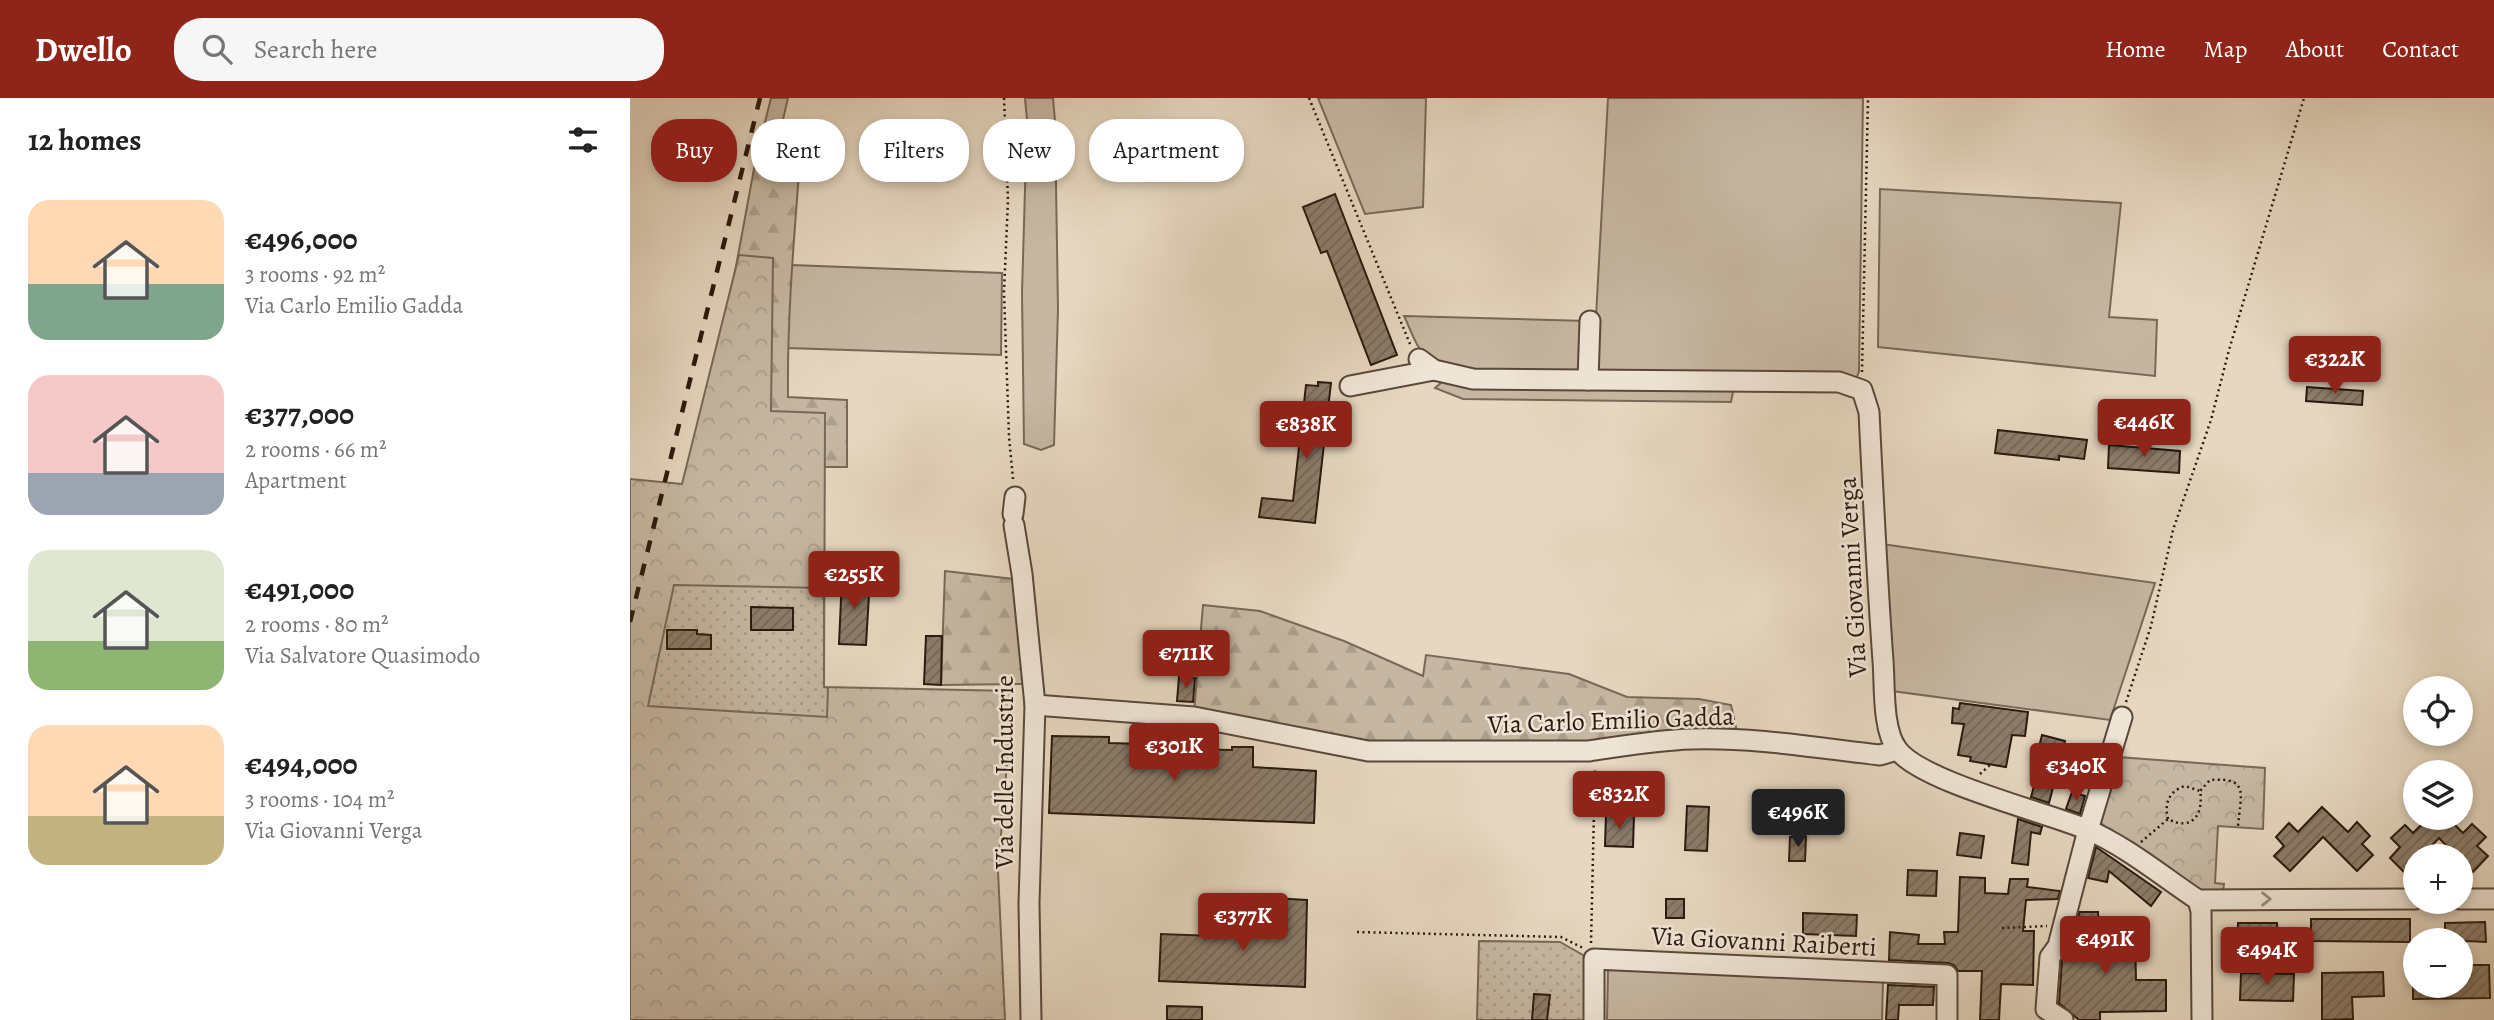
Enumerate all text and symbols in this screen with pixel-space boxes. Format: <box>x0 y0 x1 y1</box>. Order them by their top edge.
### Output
search box <box>174 18 664 81</box>
text: Dwello <box>35 27 132 72</box>
icon: search <box>198 30 236 68</box>
text: Search here <box>254 32 377 67</box>
text: Home <box>2105 33 2166 65</box>
text: Map <box>2204 33 2248 65</box>
text: About <box>2286 33 2344 65</box>
text: Contact <box>2382 33 2459 65</box>
chip: Buy <box>651 119 737 182</box>
chip: Rent <box>751 119 845 182</box>
chip: Filters <box>859 119 969 182</box>
chip: New <box>983 119 1075 182</box>
chip: Apartment <box>1089 119 1244 182</box>
text: 12 homes <box>28 120 141 160</box>
icon: filters <box>564 121 602 159</box>
text: €496,000 <box>245 219 358 259</box>
icon: home <box>84 228 168 312</box>
text: 3 rooms · 92 m² <box>245 259 385 290</box>
text: Via Carlo Emilio Gadda <box>245 290 463 321</box>
pin: €322K <box>2286 336 2384 396</box>
text: €322K <box>2305 343 2365 374</box>
text: €377,000 <box>245 394 354 434</box>
pin: €446K <box>2095 400 2193 459</box>
pin: €838K <box>1257 402 1355 461</box>
icon: home <box>84 403 168 487</box>
text: €446K <box>2114 406 2174 437</box>
text: €838K <box>1276 408 1336 439</box>
text: 2 rooms · 66 m² <box>245 434 387 465</box>
text: Apartment <box>245 465 347 496</box>
street label: Via Giovanni Verga <box>1830 476 1875 679</box>
pin: €255K <box>805 552 903 611</box>
text: €255K <box>824 558 884 589</box>
text: €491,000 <box>245 569 354 609</box>
icon: home <box>84 578 168 662</box>
text: 2 rooms · 80 m² <box>245 609 389 640</box>
pin: €711K <box>1137 630 1235 690</box>
text: €711K <box>1159 637 1213 668</box>
text: Via Salvatore Quasimodo <box>245 640 480 671</box>
street label: Via delle Industrie <box>987 675 1022 870</box>
map controls <box>2403 676 2473 998</box>
button: locate <box>2403 676 2473 746</box>
street label: Via Carlo Emilio Gadda <box>1486 699 1735 742</box>
pin: €301K <box>1125 724 1223 783</box>
text: €301K <box>1145 730 1203 761</box>
text: €494,000 <box>245 744 358 784</box>
pin: €340K <box>2027 744 2125 803</box>
text: €340K <box>2046 750 2106 781</box>
icon: home <box>84 753 168 837</box>
button: layers <box>2403 760 2473 830</box>
pin: €832K <box>1570 772 1668 831</box>
text: €832K <box>1589 778 1649 809</box>
text: 3 rooms · 104 m² <box>245 784 394 815</box>
pin: €496K <box>1749 790 1847 849</box>
text: €496K <box>1768 796 1828 827</box>
text: Via Giovanni Verga <box>245 815 423 846</box>
button: + <box>2403 844 2473 914</box>
one-way arrow <box>2262 891 2272 907</box>
pin: €377K <box>1194 894 1292 953</box>
text: €377K <box>1214 900 1272 931</box>
pin: €491K <box>2056 916 2154 976</box>
street label: Via Giovanni Raiberti <box>1649 918 1878 965</box>
text: €491K <box>2076 923 2134 954</box>
pin: €494K <box>2218 928 2316 987</box>
button: − <box>2403 928 2473 998</box>
text: €494K <box>2237 934 2297 965</box>

